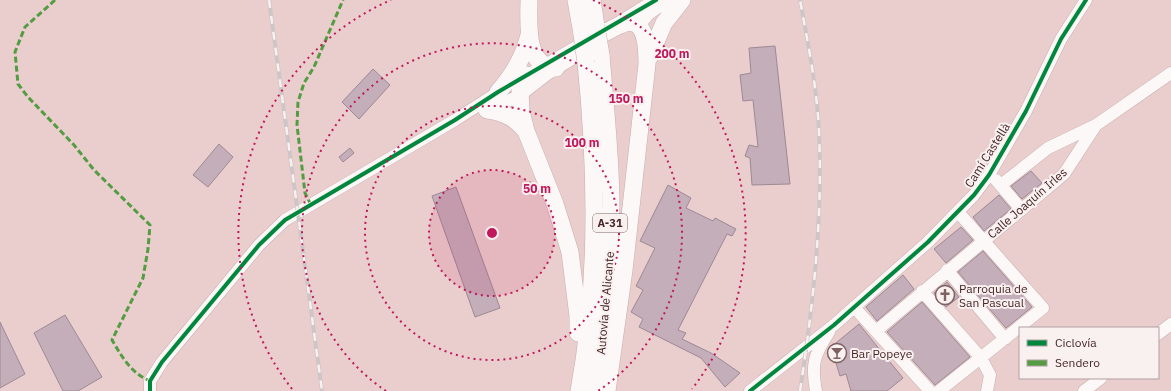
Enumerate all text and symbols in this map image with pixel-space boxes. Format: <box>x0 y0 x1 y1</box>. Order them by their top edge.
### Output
text: 200 m <box>654 46 690 61</box>
text: 150 m <box>608 91 644 106</box>
street label: Camí Castellà <box>961 119 1013 190</box>
text: 100 m <box>564 135 600 150</box>
street label: Calle Joaquín Irles <box>984 164 1070 242</box>
text: 50 m <box>523 181 551 196</box>
road number: A-31 <box>593 214 627 232</box>
centre of rings <box>485 226 499 240</box>
street label: Autovía de Alicante <box>593 250 617 355</box>
place label: Parroquia de San Pascual <box>959 281 1028 310</box>
church icon: Parroquia de San Pascual <box>934 284 956 306</box>
legend <box>1019 327 1159 379</box>
text: Ciclovía <box>1055 335 1097 350</box>
bar icon: Bar Popeye <box>826 342 848 364</box>
place label: Bar Popeye <box>851 346 913 361</box>
text: Sendero <box>1055 355 1100 370</box>

